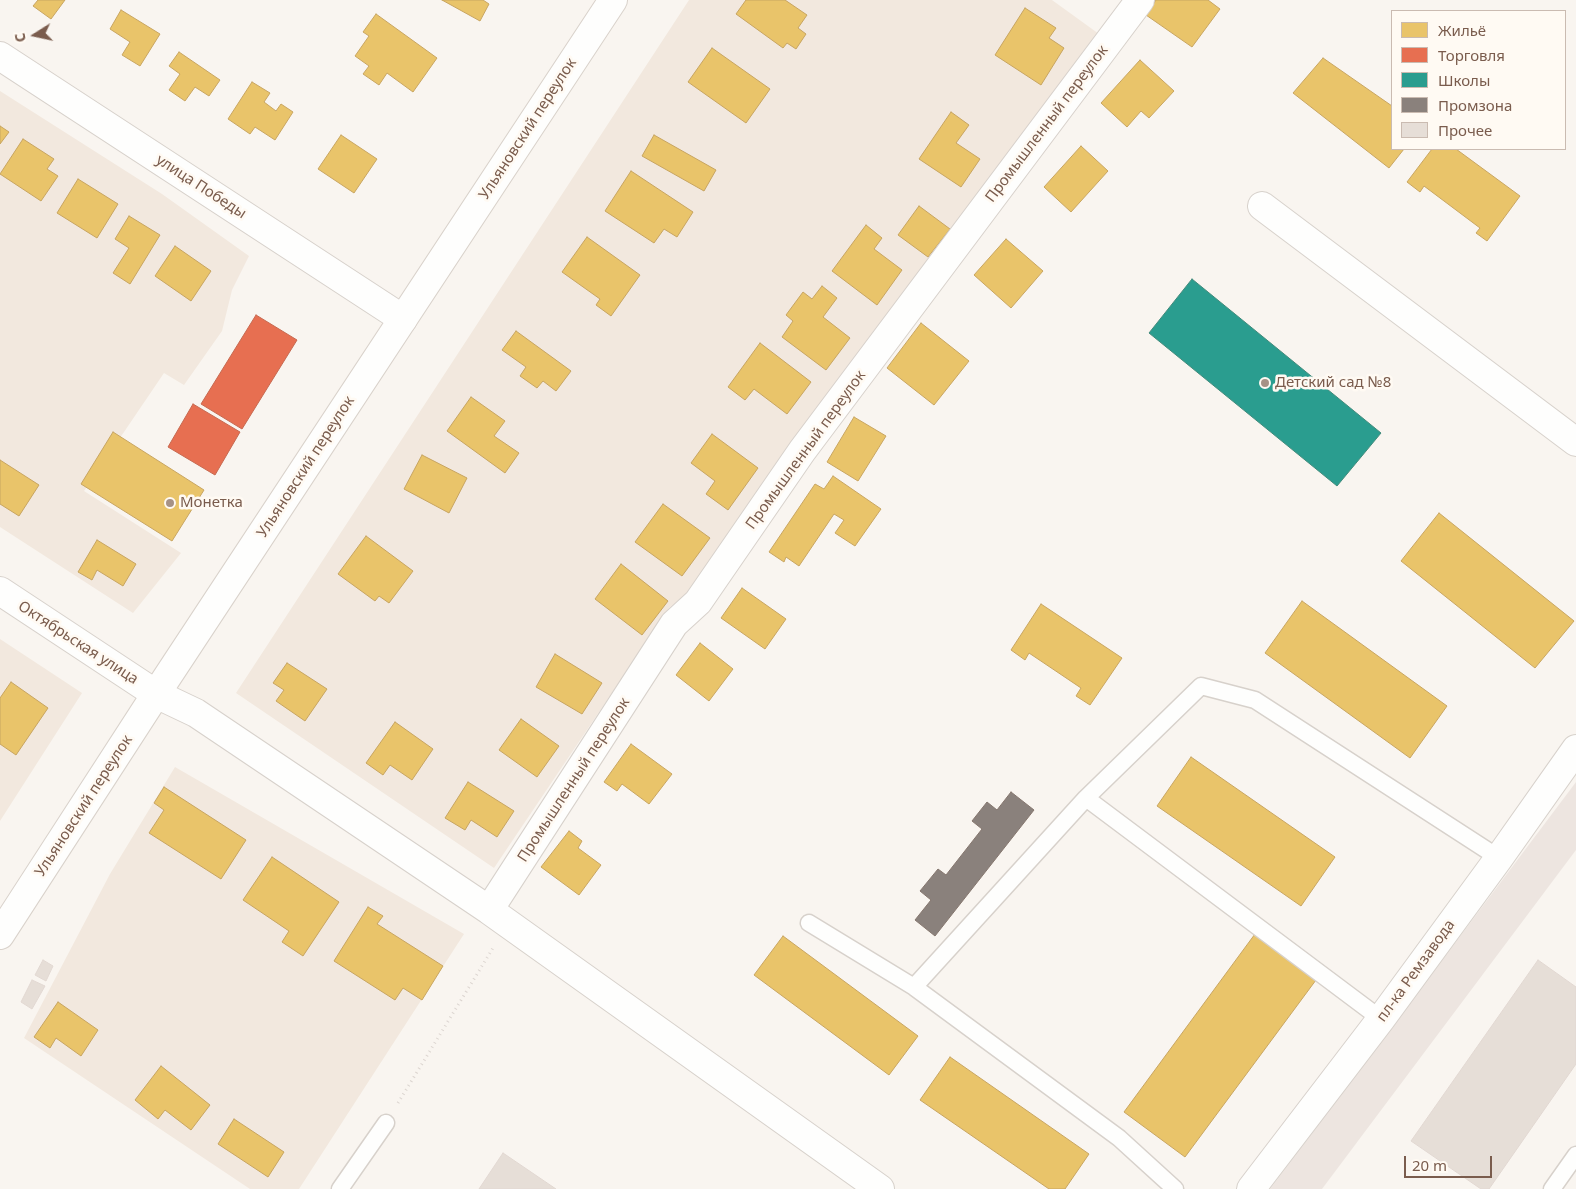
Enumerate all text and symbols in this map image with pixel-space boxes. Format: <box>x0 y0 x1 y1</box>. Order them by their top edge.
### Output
north arrow <box>10 10 60 60</box>
legend <box>1391 10 1566 150</box>
text: Жильё <box>1438 20 1486 40</box>
text: С <box>10 32 30 44</box>
street label: Промышленный переулок <box>982 42 1112 206</box>
text: Торговля <box>1438 45 1505 65</box>
street label: Ульяновский переулок <box>475 55 581 203</box>
text: Школы <box>1438 70 1490 90</box>
text: Промзона <box>1438 95 1512 115</box>
text: Прочее <box>1438 120 1492 140</box>
street label: улица Победы <box>153 151 249 223</box>
street label: Промышленный переулок <box>742 367 870 533</box>
place label: Детский сад №8 <box>1275 374 1391 392</box>
marker: Детский сад №8 <box>1259 377 1271 389</box>
street label: Ульяновский переулок <box>253 393 359 541</box>
place label: Монетка <box>180 494 243 512</box>
marker: Монетка <box>164 497 176 509</box>
street label: Октябрьская улица <box>15 597 141 689</box>
street label: Промышленный переулок <box>514 694 634 866</box>
street label: Ульяновский переулок <box>31 732 137 880</box>
street label: пл-ка Ремзавода <box>1373 916 1459 1026</box>
scale bar <box>1406 1146 1494 1178</box>
text: 20 m <box>1412 1155 1447 1175</box>

